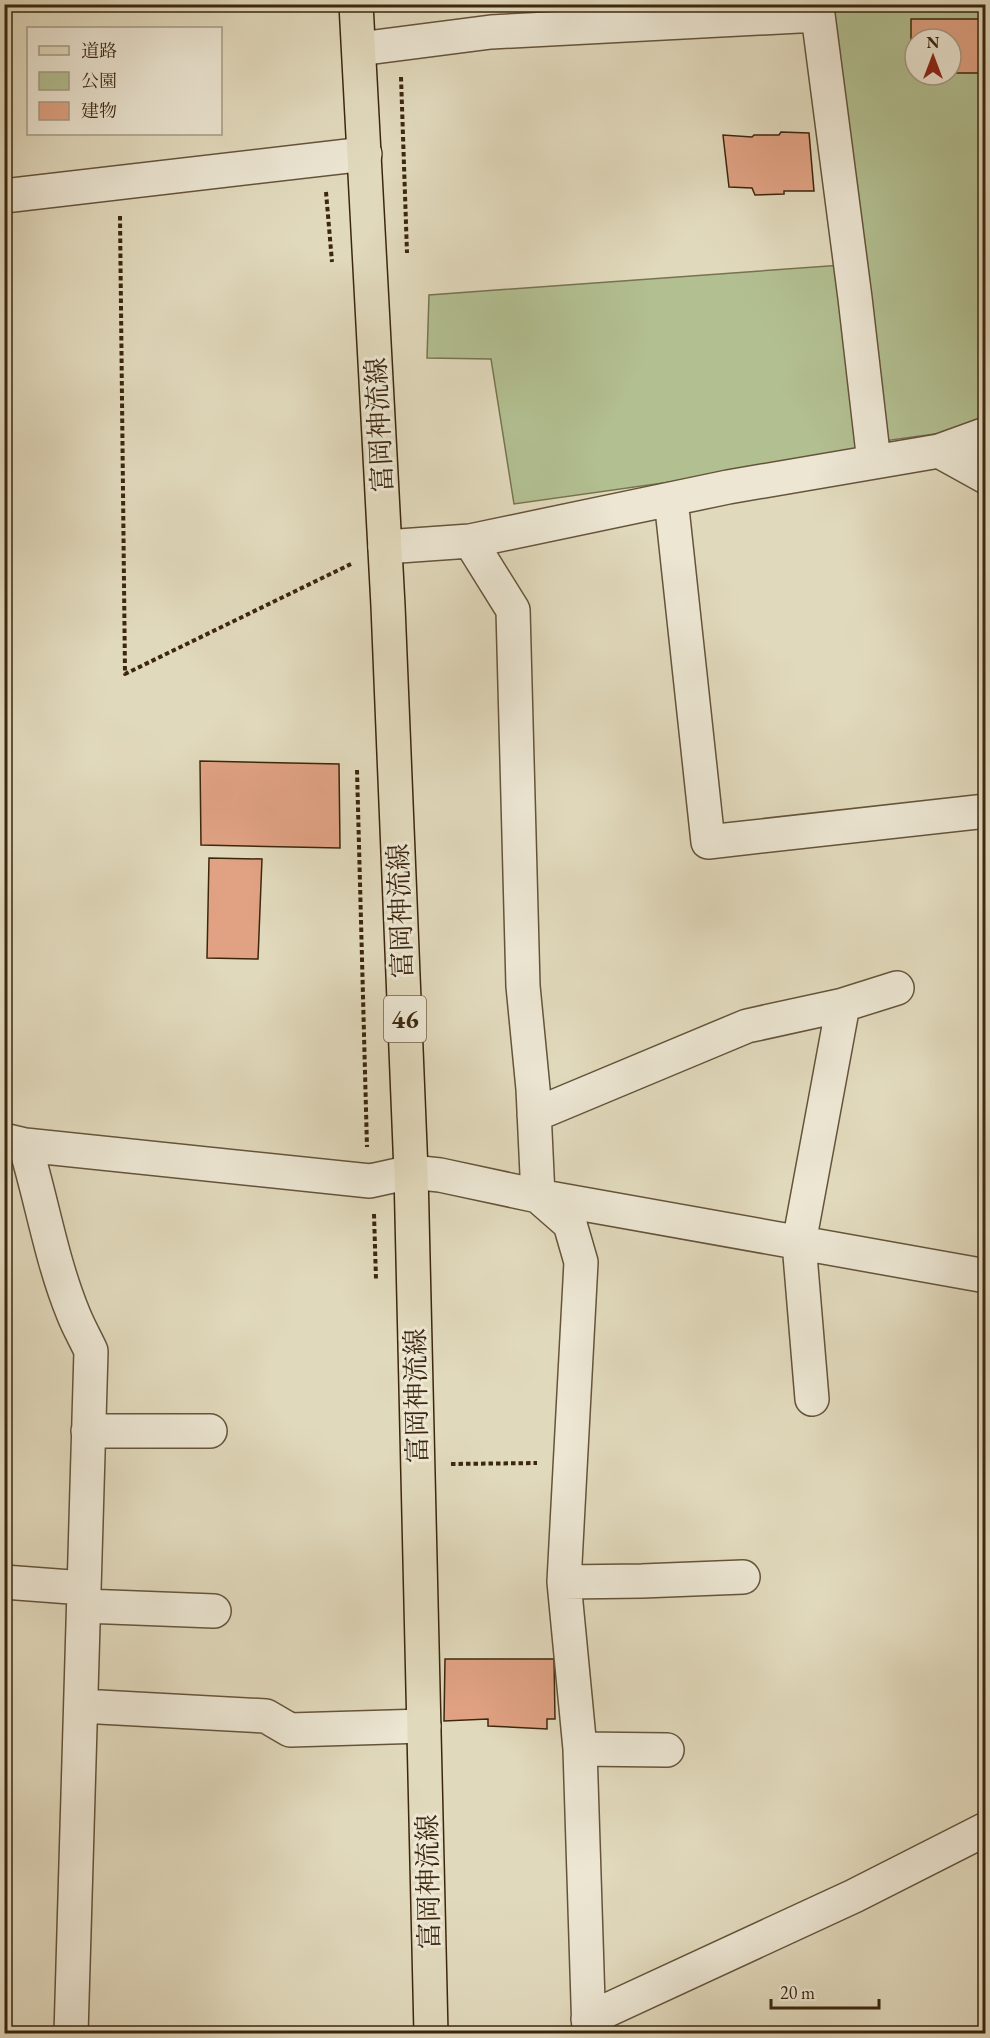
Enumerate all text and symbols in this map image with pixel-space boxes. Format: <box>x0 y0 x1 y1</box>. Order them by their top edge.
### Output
legend <box>27 27 222 135</box>
north arrow <box>903 27 963 87</box>
text: N <box>927 32 940 53</box>
text: 道路 <box>81 39 117 62</box>
text: 公園 <box>81 69 117 92</box>
text: 建物 <box>81 99 117 122</box>
street label: 富岡神流線 <box>358 357 400 493</box>
street label: 富岡神流線 <box>380 843 420 979</box>
road number: 46 <box>384 996 426 1042</box>
street label: 富岡神流線 <box>397 1328 435 1464</box>
street label: 富岡神流線 <box>409 1814 447 1950</box>
scale bar <box>771 1972 879 2010</box>
text: 20 m <box>780 1981 815 2004</box>

